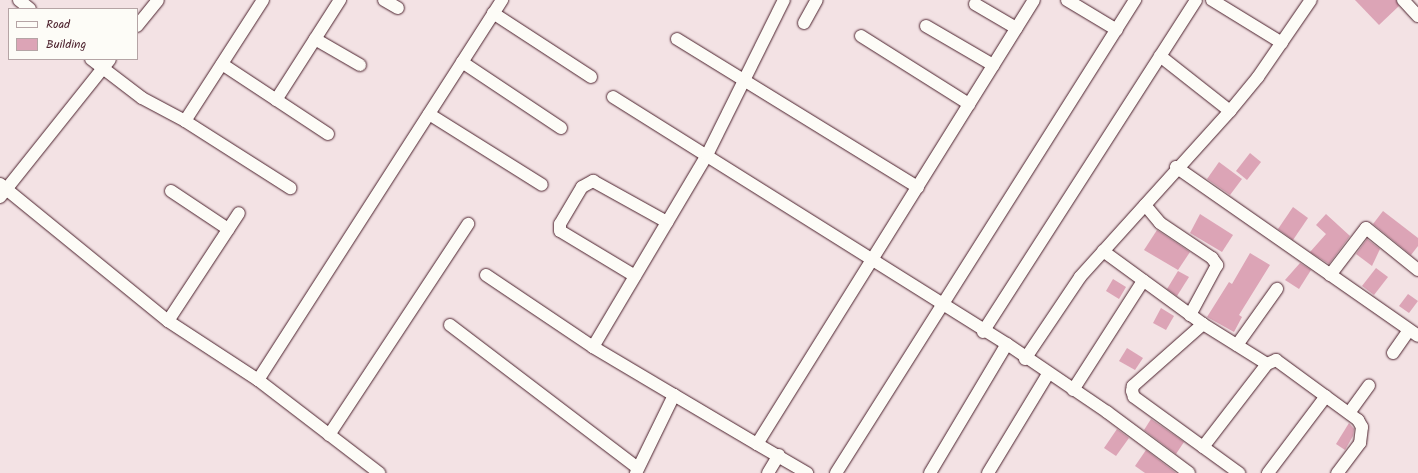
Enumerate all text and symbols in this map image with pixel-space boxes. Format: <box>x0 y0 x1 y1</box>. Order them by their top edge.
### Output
legend <box>8 8 138 60</box>
text: Road <box>46 15 70 34</box>
text: Building <box>46 35 86 54</box>

